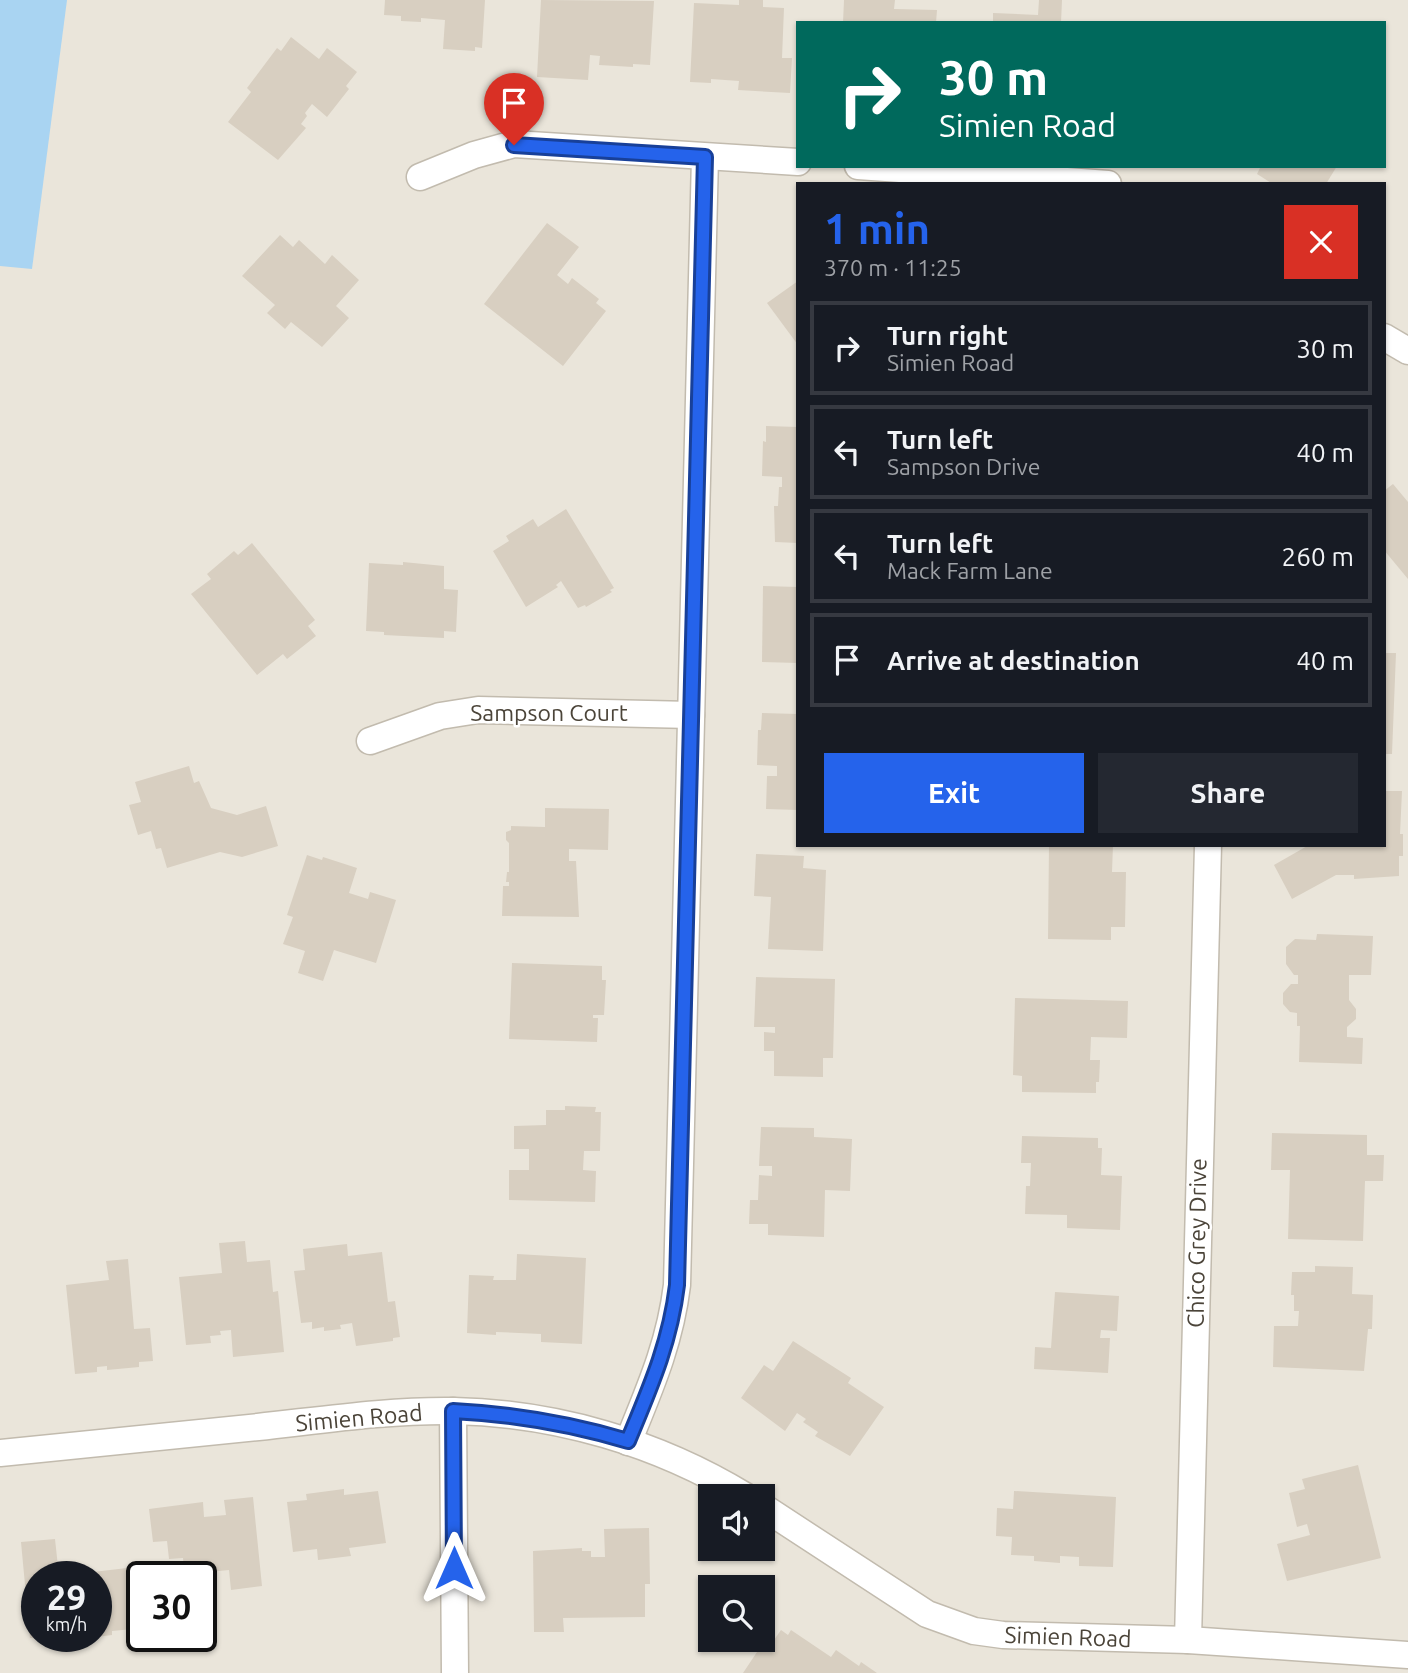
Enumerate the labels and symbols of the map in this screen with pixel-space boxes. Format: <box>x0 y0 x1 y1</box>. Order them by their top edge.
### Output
pin <box>484 73 544 145</box>
street label: Sampson Court <box>470 700 628 725</box>
street label: Chico Grey Drive <box>1183 1158 1210 1328</box>
street label: Simien Road <box>295 1400 423 1435</box>
position arrow <box>417 1531 491 1605</box>
speed limit sign: 30 <box>126 1561 217 1652</box>
street label: Simien Road <box>1004 1622 1132 1651</box>

